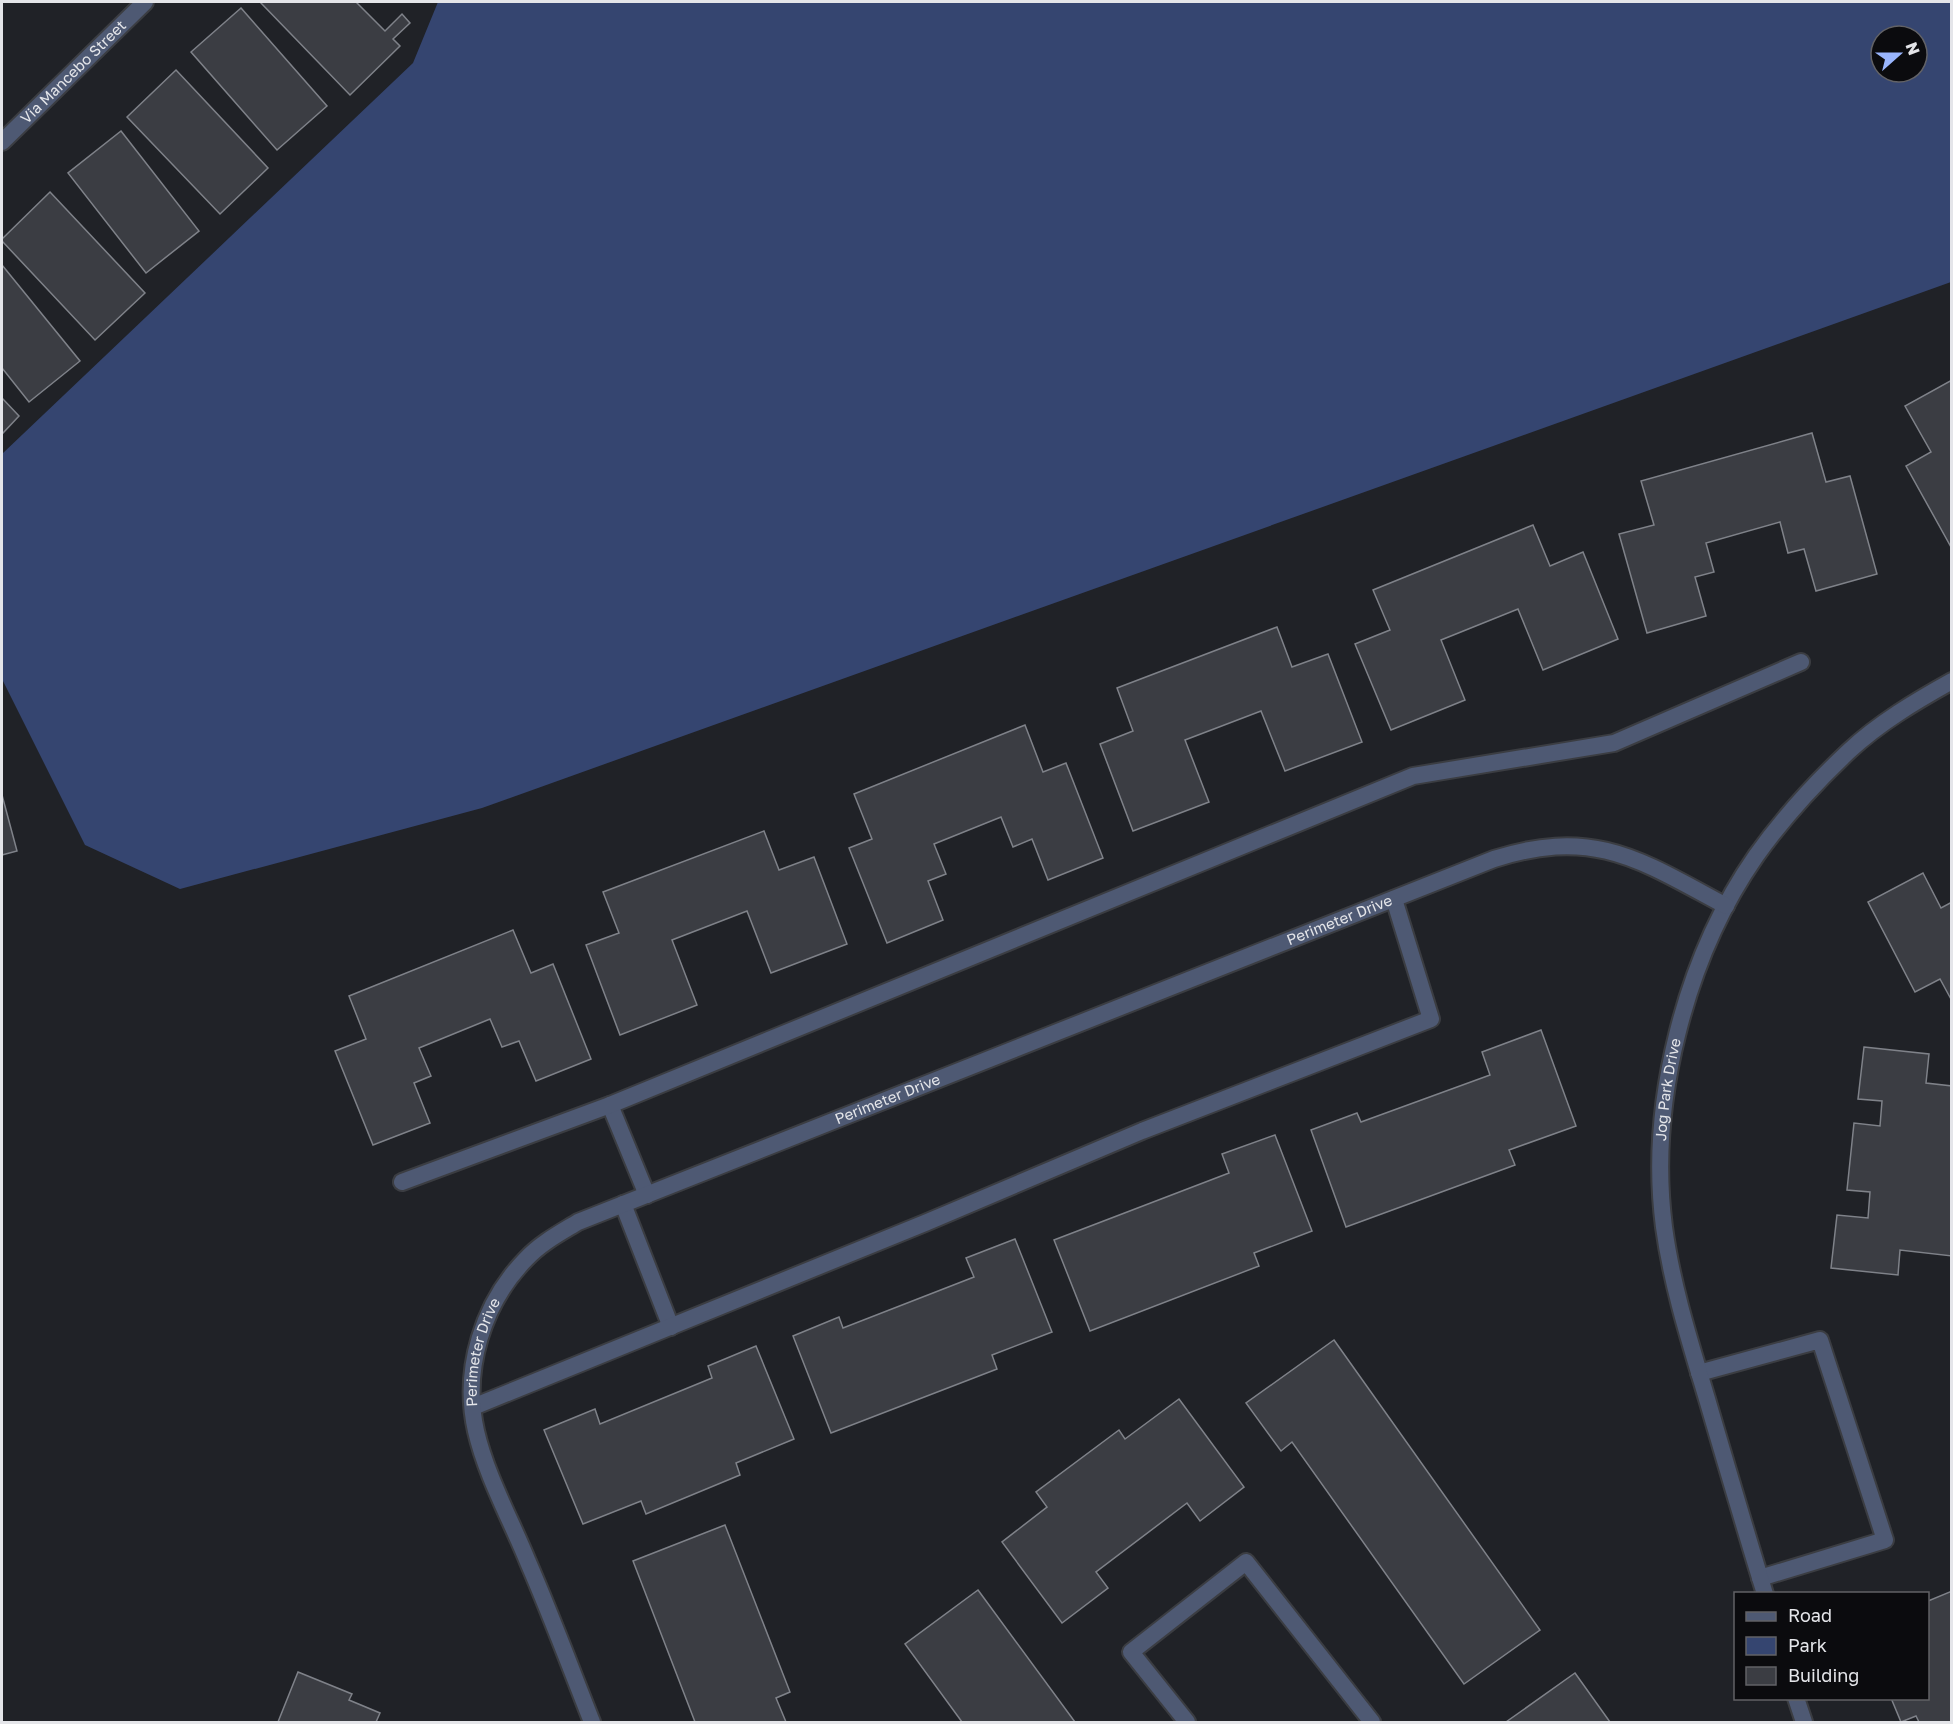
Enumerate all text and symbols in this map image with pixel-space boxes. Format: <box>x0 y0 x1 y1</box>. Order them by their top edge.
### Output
street label: Via Mancebo Street <box>16 16 129 127</box>
north arrow <box>1869 24 1929 84</box>
text: N <box>1901 39 1925 58</box>
street label: Perimeter Drive <box>1284 890 1395 948</box>
street label: Jog Park Drive <box>1651 1036 1684 1142</box>
street label: Perimeter Drive <box>832 1069 943 1127</box>
street label: Perimeter Drive <box>462 1294 503 1407</box>
legend <box>1734 1592 1929 1700</box>
text: Road <box>1788 1604 1832 1626</box>
text: Park <box>1788 1634 1827 1656</box>
text: Building <box>1788 1664 1859 1686</box>

